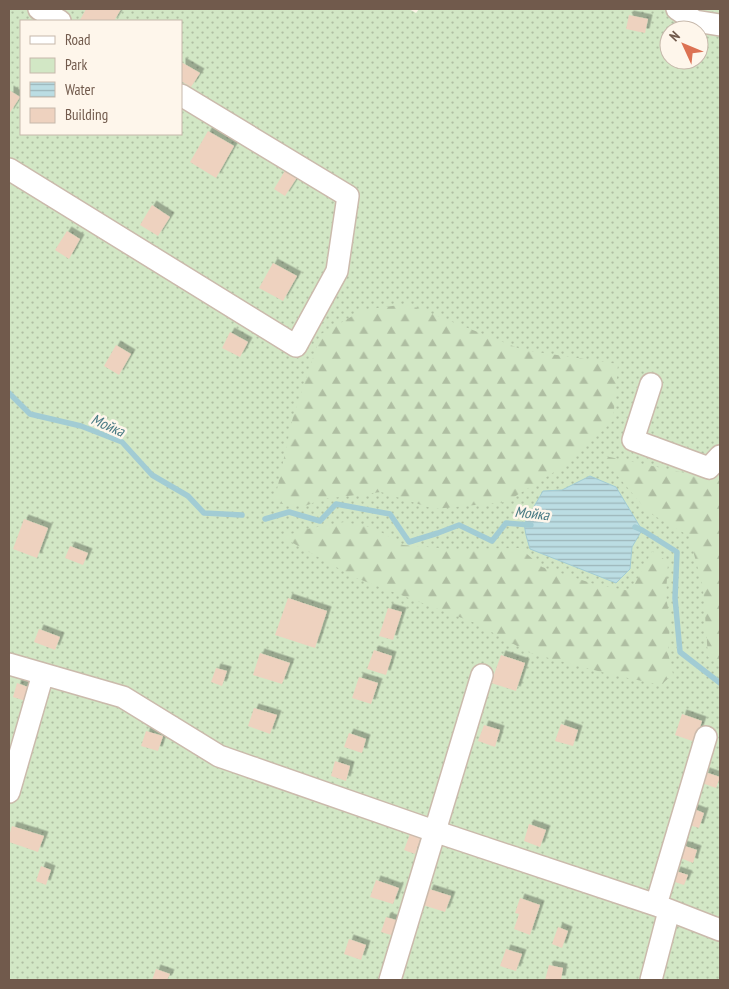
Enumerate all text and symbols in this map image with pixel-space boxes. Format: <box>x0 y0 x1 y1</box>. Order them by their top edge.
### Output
legend <box>20 20 182 135</box>
north arrow <box>659 20 709 70</box>
text: N <box>666 27 684 45</box>
text: Road <box>65 30 91 49</box>
text: Park <box>65 55 87 74</box>
text: Water <box>65 80 96 99</box>
text: Building <box>65 105 108 124</box>
water label: Мойка <box>88 409 128 441</box>
water label: Мойка <box>514 502 551 524</box>

